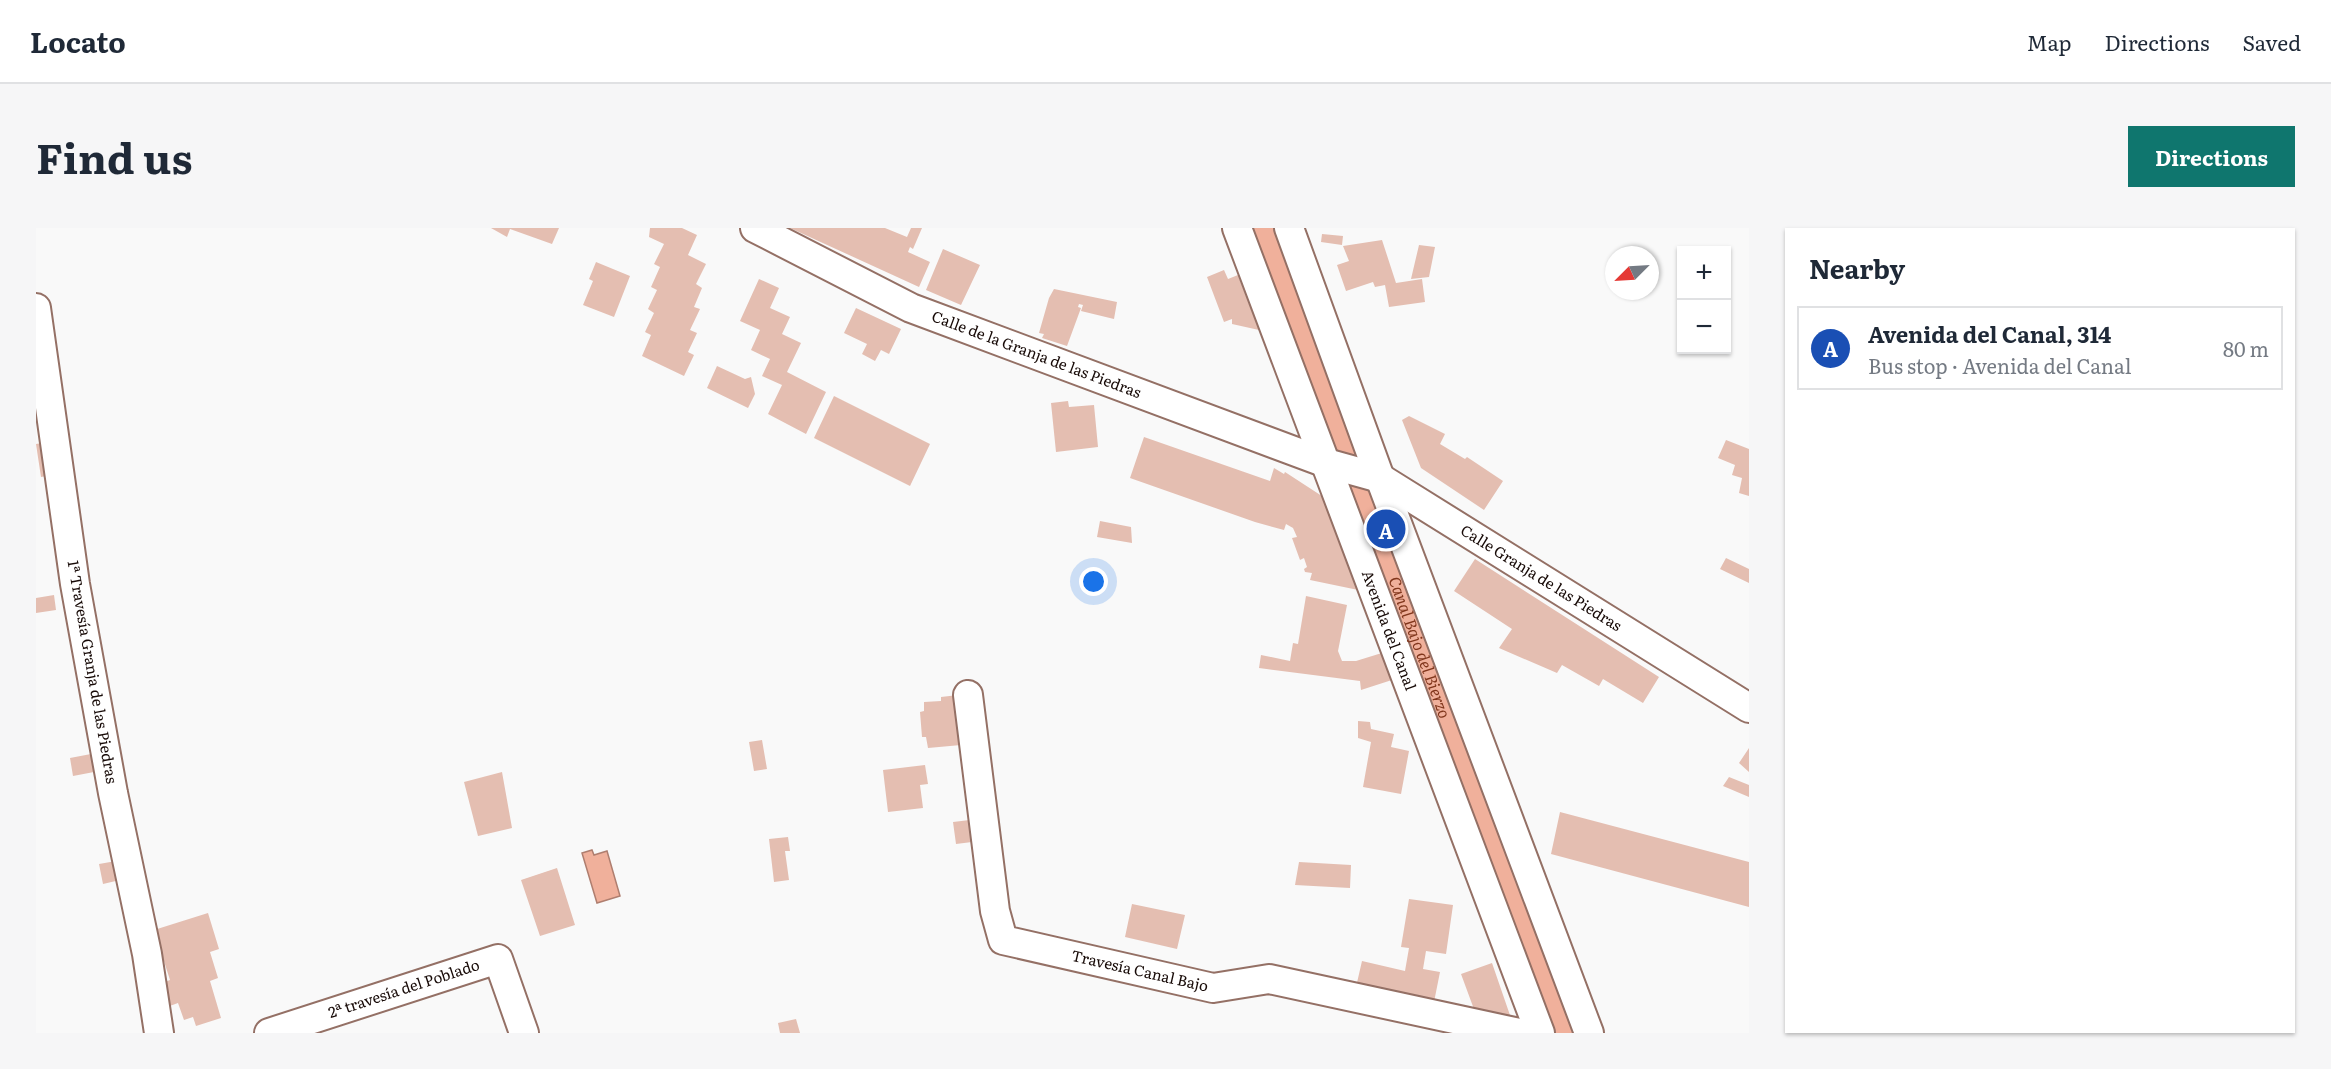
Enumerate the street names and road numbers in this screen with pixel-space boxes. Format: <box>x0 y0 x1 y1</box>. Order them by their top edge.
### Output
street label: Calle de la Granja de las Piedras <box>929 304 1145 403</box>
street label: Calle Granja de las Piedras <box>1457 518 1627 636</box>
street label: 1ª Travesía Granja de las Piedras <box>62 558 124 785</box>
street label: Avenida del Canal <box>1357 566 1423 693</box>
street label: Travesía Canal Bajo <box>1069 943 1211 997</box>
street label: 2ª travesía del Poblado <box>325 952 482 1023</box>

